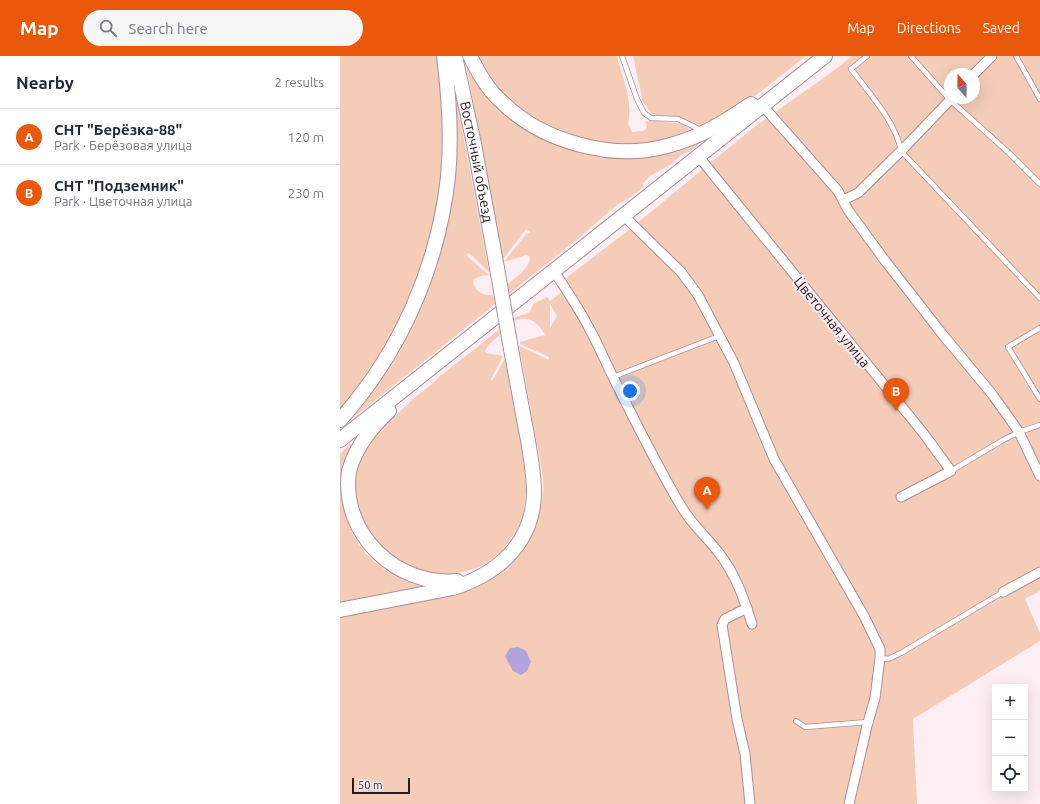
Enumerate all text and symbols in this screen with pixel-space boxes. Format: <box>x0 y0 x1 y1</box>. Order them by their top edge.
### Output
search box <box>83 10 363 46</box>
text: Map <box>20 17 59 39</box>
icon: search <box>97 17 119 39</box>
text: Search here <box>129 20 208 37</box>
text: Map <box>847 20 875 36</box>
text: Directions <box>897 20 961 36</box>
text: Saved <box>983 20 1020 36</box>
north arrow <box>944 68 980 104</box>
text: Nearby <box>16 73 74 92</box>
text: 2 results <box>274 75 324 89</box>
street label: Восточный объезд <box>457 100 496 224</box>
text: СНТ "Берёзка-88" <box>54 121 182 138</box>
text: A <box>24 130 34 144</box>
text: 120 m <box>288 130 324 144</box>
text: Park · Берёзовая улица <box>54 138 192 152</box>
text: СНТ "Подземник" <box>54 177 184 194</box>
text: B <box>25 186 33 200</box>
text: 230 m <box>288 186 324 200</box>
text: Park · Цветочная улица <box>54 194 193 208</box>
street label: Цветочная улица <box>791 274 873 370</box>
pin: B <box>883 378 909 411</box>
your location <box>620 381 640 401</box>
pin: A <box>694 477 720 510</box>
map controls <box>992 684 1028 792</box>
button: + <box>992 684 1028 720</box>
button: − <box>992 720 1028 756</box>
button: locate <box>992 756 1028 792</box>
scale bar <box>352 776 410 795</box>
text: 50 m <box>358 779 382 791</box>

